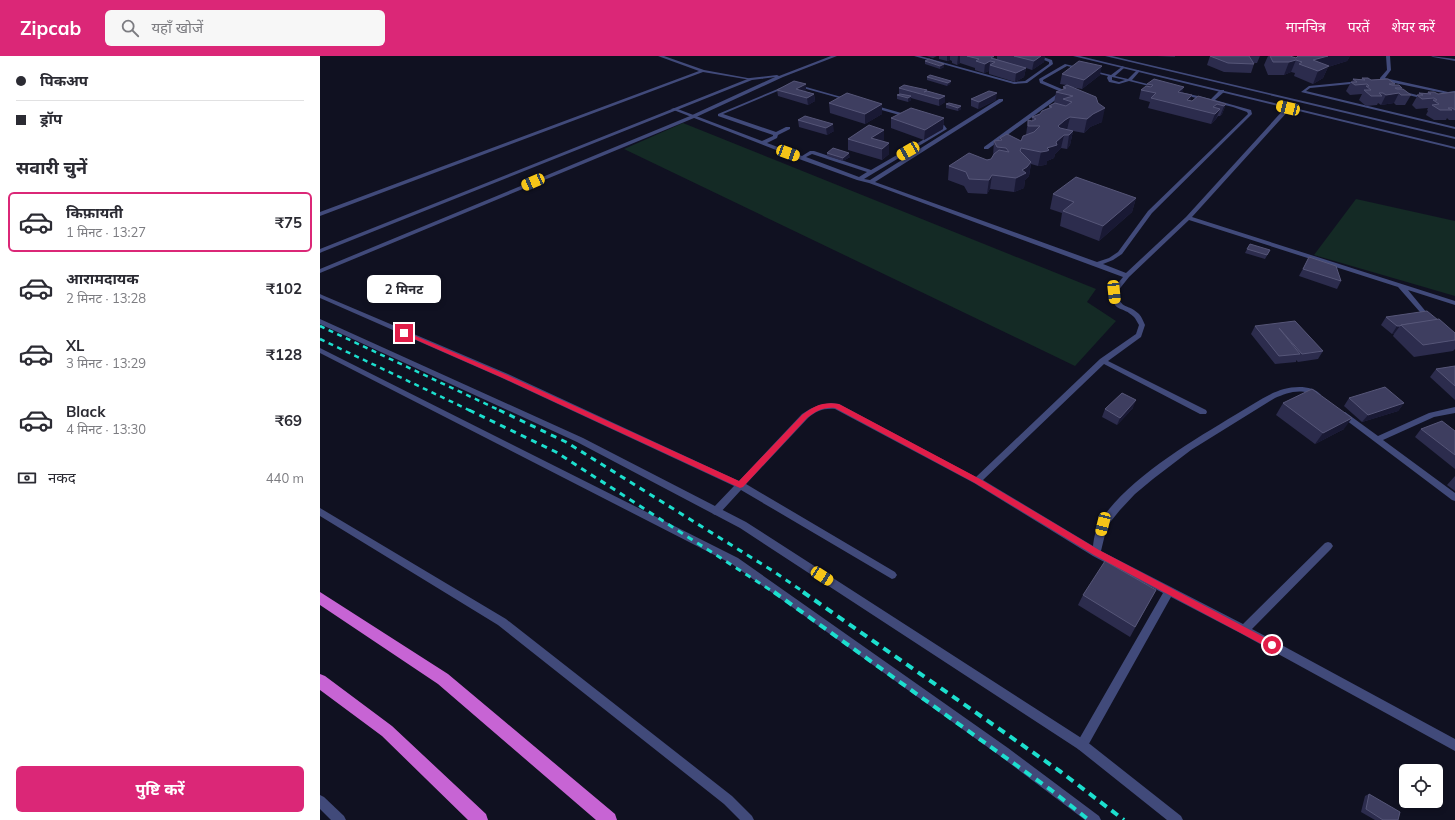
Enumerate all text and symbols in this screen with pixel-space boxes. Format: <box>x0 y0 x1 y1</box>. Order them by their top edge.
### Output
search box <box>105 10 385 46</box>
text: Zipcab <box>20 16 81 40</box>
icon: search <box>119 17 141 39</box>
text: यहाँ खोजें <box>151 18 203 37</box>
text: मानचित्र <box>1286 18 1326 36</box>
text: परतें <box>1348 18 1370 36</box>
text: शेयर करें <box>1392 18 1435 36</box>
text: पिकअप <box>40 71 88 90</box>
car <box>1275 99 1301 117</box>
text: ड्रॉप <box>40 109 62 128</box>
car <box>895 140 921 162</box>
car <box>775 143 801 163</box>
text: सवारी चुनें <box>16 156 87 179</box>
car <box>520 172 546 192</box>
text: किफ़ायती <box>66 203 123 222</box>
icon: car <box>18 204 54 240</box>
text: ₹75 <box>275 213 302 232</box>
text: 1 मिनट · 13:27 <box>66 224 146 240</box>
text: आरामदायक <box>66 269 139 288</box>
icon: car <box>18 270 54 306</box>
callout: 2 मिनट <box>367 275 441 303</box>
text: ₹102 <box>266 279 302 298</box>
car <box>1107 279 1121 305</box>
text: 2 मिनट <box>385 281 423 297</box>
text: 2 मिनट · 13:28 <box>66 290 146 306</box>
route end <box>395 324 413 342</box>
icon: car <box>18 336 54 372</box>
text: XL <box>66 336 84 355</box>
text: ₹128 <box>266 345 302 364</box>
text: 3 मिनट · 13:29 <box>66 355 146 371</box>
icon: car <box>18 402 54 438</box>
text: Black <box>66 402 105 421</box>
text: ₹69 <box>275 411 302 430</box>
text: 4 मिनट · 13:30 <box>66 421 146 437</box>
icon: cash <box>16 467 38 489</box>
text: नकद <box>48 468 76 487</box>
text: 440 m <box>266 470 304 486</box>
car <box>1094 511 1112 537</box>
car <box>809 564 835 588</box>
route start <box>1263 636 1281 654</box>
map controls <box>1399 764 1443 808</box>
button: locate <box>1399 764 1443 808</box>
button: पुष्टि करें <box>16 766 304 812</box>

